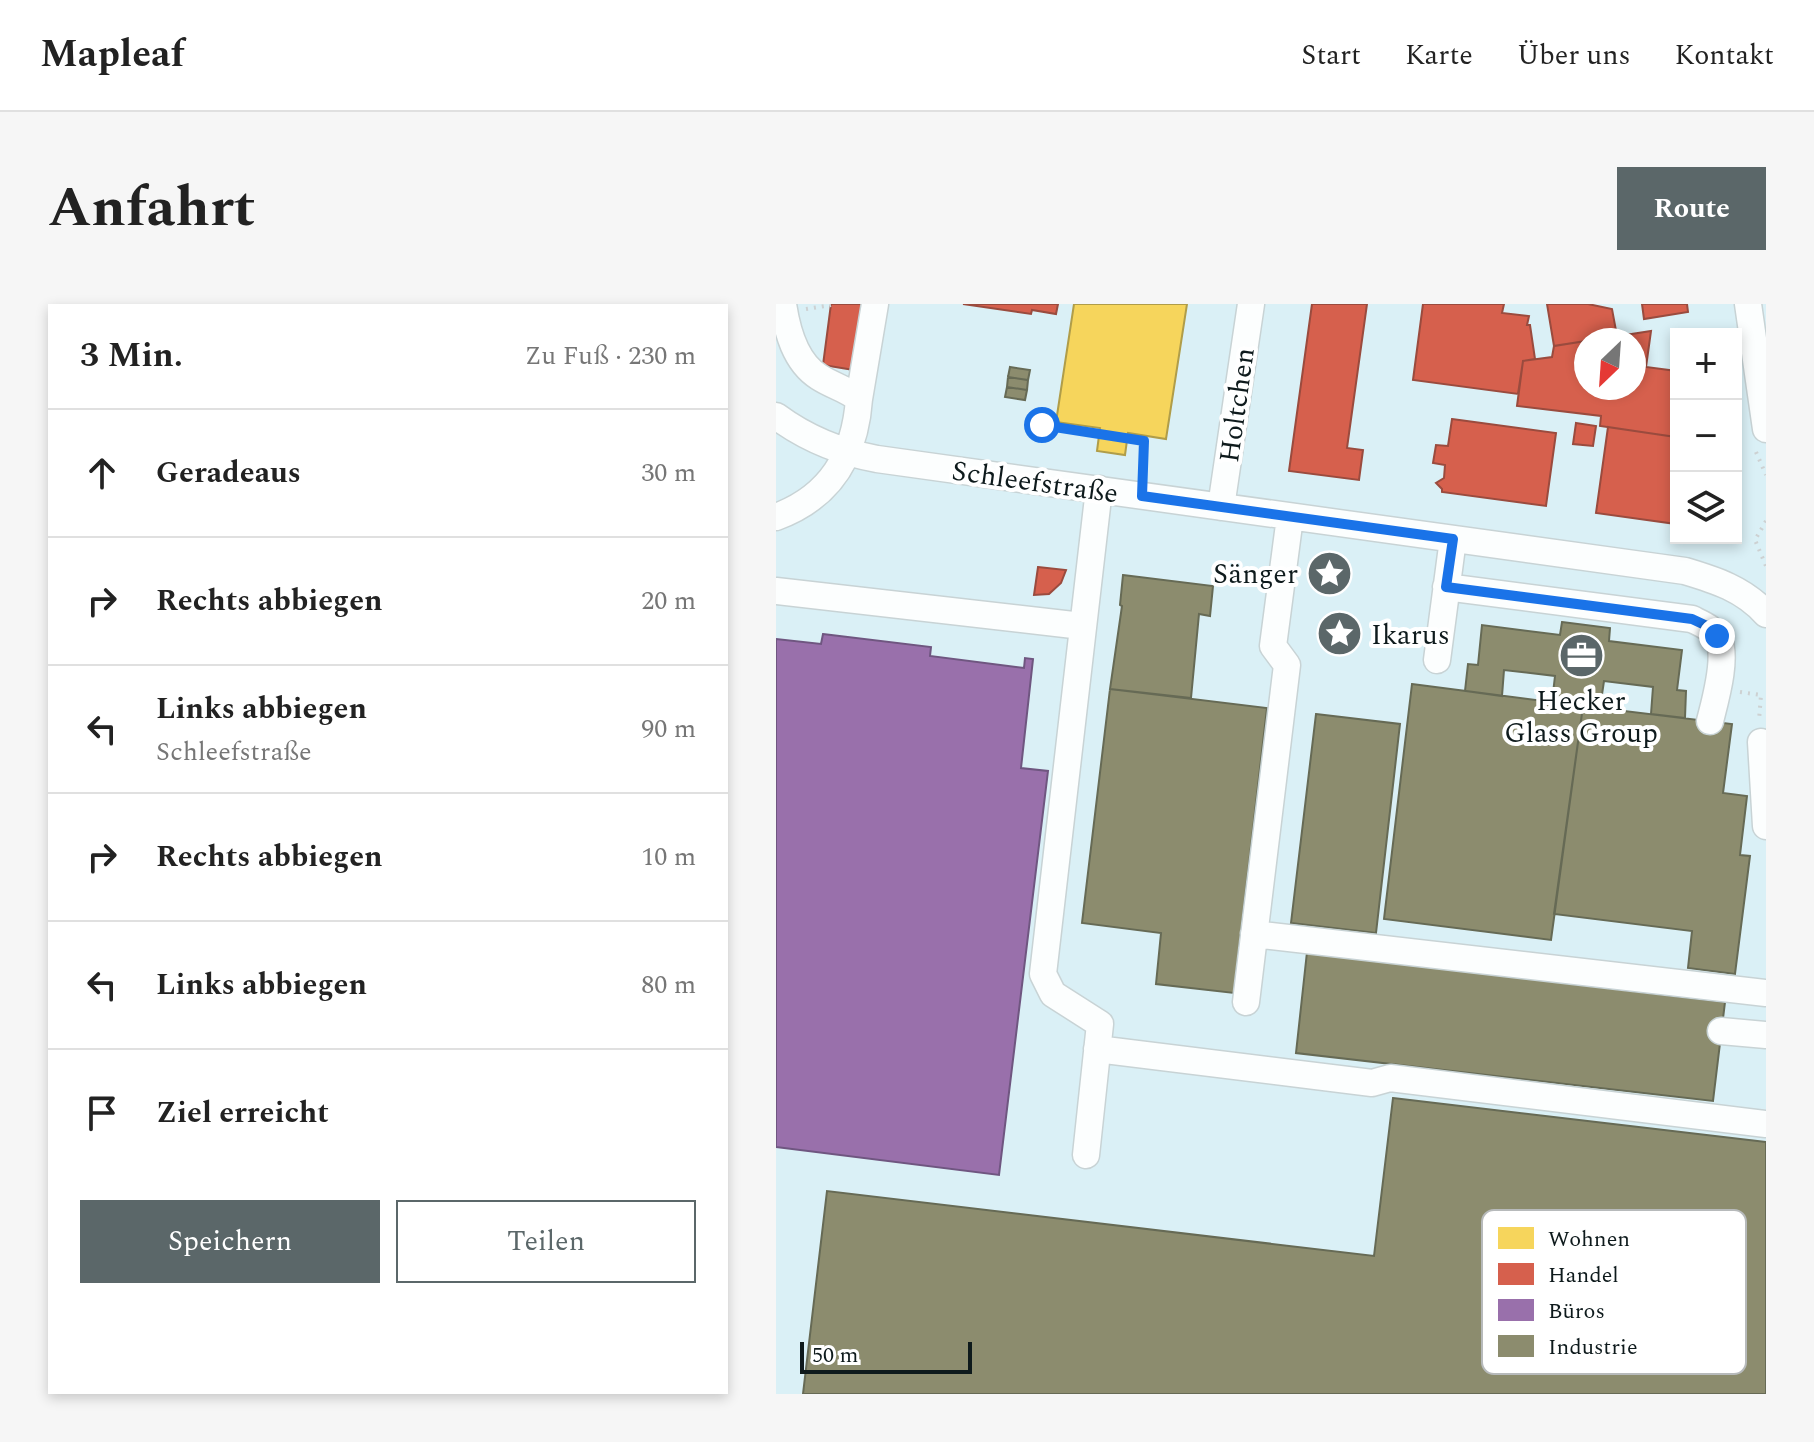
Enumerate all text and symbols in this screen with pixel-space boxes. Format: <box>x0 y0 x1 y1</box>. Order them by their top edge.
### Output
text: Mapleaf <box>40 26 185 84</box>
text: Start <box>1301 34 1361 77</box>
text: Karte <box>1405 34 1473 77</box>
text: Über uns <box>1517 34 1631 77</box>
text: Kontakt <box>1675 34 1774 77</box>
text: Anfahrt <box>48 166 255 251</box>
button: Route <box>1617 167 1766 250</box>
north arrow <box>1574 328 1646 400</box>
map controls <box>1670 328 1742 544</box>
button: + <box>1670 328 1742 400</box>
text: 3 Min. <box>80 330 183 382</box>
text: Zu Fuß · 230 m <box>525 336 696 376</box>
street label: Holtchen <box>1208 345 1267 465</box>
button: − <box>1670 400 1742 472</box>
route start <box>1024 407 1060 443</box>
text: Geradeaus <box>156 450 301 496</box>
street label: Schleefstraße <box>949 450 1121 515</box>
icon: ahead <box>80 451 124 495</box>
text: 30 m <box>641 453 696 493</box>
button: layers <box>1670 472 1742 544</box>
place icon: Sänger <box>1305 549 1353 597</box>
place label: Sänger <box>1213 553 1298 596</box>
text: Rechts abbiegen <box>156 578 383 624</box>
icon: right <box>80 579 124 623</box>
text: 20 m <box>641 581 696 621</box>
place icon: Ikarus <box>1316 610 1364 658</box>
place label: Ikarus <box>1371 614 1450 657</box>
route end <box>1699 618 1735 654</box>
office icon: Hecker Glass Group <box>1557 631 1605 679</box>
place label: Hecker Glass Group <box>1504 680 1658 755</box>
text: Links abbiegen <box>156 686 367 732</box>
icon: left <box>80 707 124 751</box>
text: 90 m <box>641 709 696 749</box>
text: Schleefstraße <box>156 732 312 772</box>
text: Rechts abbiegen <box>156 834 383 880</box>
icon: right <box>80 835 124 879</box>
text: 10 m <box>641 837 696 877</box>
text: Links abbiegen <box>156 962 367 1008</box>
icon: left <box>80 963 124 1007</box>
text: 80 m <box>641 965 696 1005</box>
text: Ziel erreicht <box>156 1090 329 1136</box>
icon: arrive <box>80 1091 124 1135</box>
button: Speichern <box>80 1200 380 1283</box>
button: Teilen <box>396 1200 696 1283</box>
legend <box>1482 1210 1746 1374</box>
text: Wohnen <box>1548 1223 1630 1256</box>
text: Handel <box>1548 1259 1619 1292</box>
text: Büros <box>1548 1295 1605 1328</box>
text: Industrie <box>1548 1331 1638 1364</box>
scale bar <box>800 1338 972 1374</box>
text: 50 m <box>812 1339 858 1372</box>

